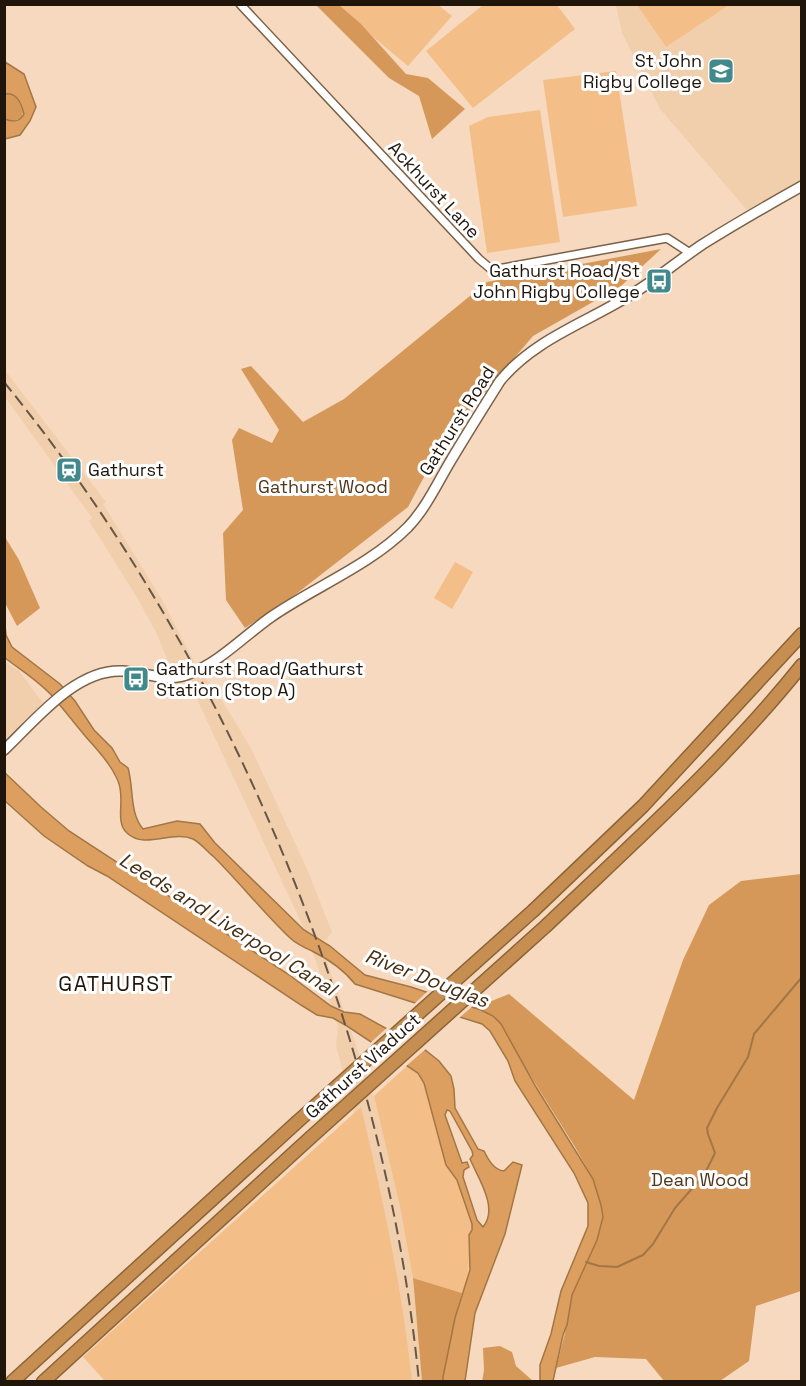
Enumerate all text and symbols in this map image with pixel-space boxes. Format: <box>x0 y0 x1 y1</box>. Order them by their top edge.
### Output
place label: St John Rigby College <box>583 49 702 93</box>
school or university icon: St John Rigby College <box>706 56 736 86</box>
street label: Ackhurst Lane <box>384 136 485 243</box>
place label: Gathurst Road/St John Rigby College <box>473 259 640 303</box>
bus stop icon: Gathurst Road/St John Rigby College <box>644 266 674 296</box>
street label: Gathurst Road <box>414 362 499 480</box>
station icon: Gathurst <box>54 455 84 485</box>
place label: Gathurst <box>88 458 164 481</box>
park label: Gathurst Wood <box>258 475 388 498</box>
place label: Gathurst Road/Gathurst Station (Stop A) <box>156 657 364 701</box>
bus stop icon: Gathurst Road/Gathurst Station (Stop A) <box>121 664 151 694</box>
water label: Leeds and Liverpool Canal <box>115 846 343 1003</box>
water label: River Douglas <box>362 943 494 1014</box>
district label: GATHURST <box>58 970 174 997</box>
street label: Gathurst Viaduct <box>300 1008 425 1123</box>
park label: Dean Wood <box>651 1168 749 1191</box>

